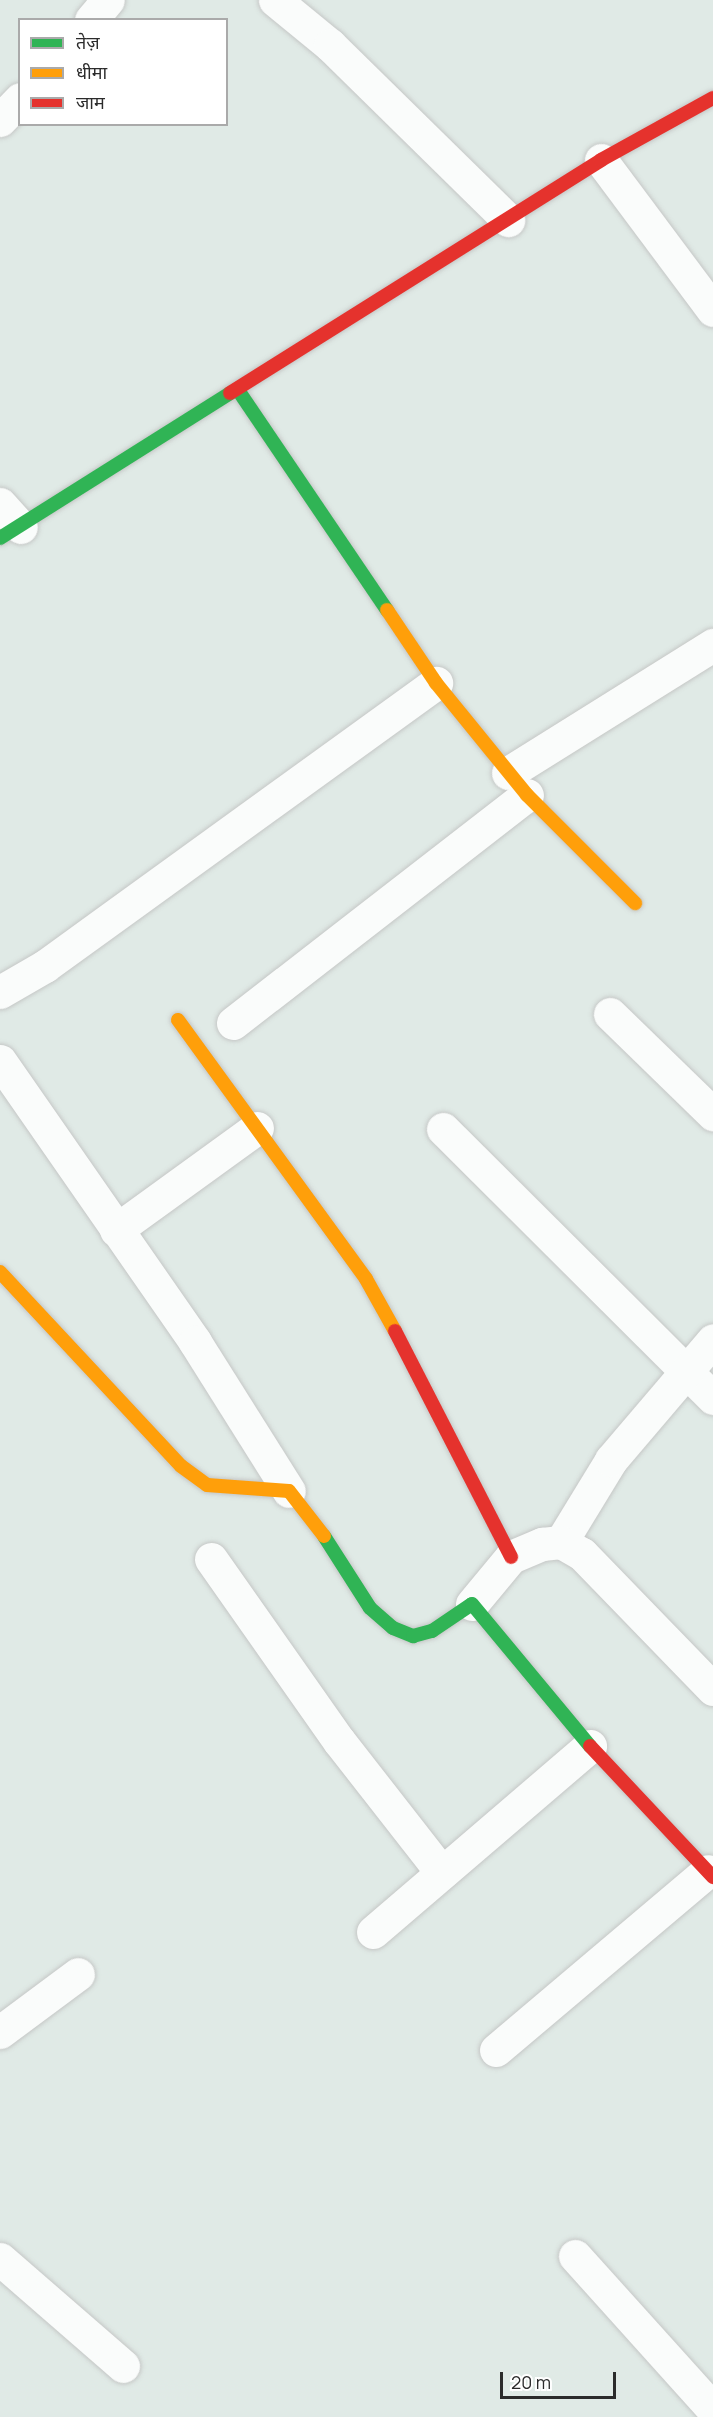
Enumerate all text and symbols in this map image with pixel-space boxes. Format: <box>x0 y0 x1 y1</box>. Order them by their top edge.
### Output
legend <box>18 18 228 126</box>
text: तेज़ <box>76 30 100 54</box>
text: धीमा <box>76 60 107 84</box>
text: जाम <box>76 90 105 114</box>
scale bar <box>503 2360 618 2398</box>
text: 20 m <box>511 2370 551 2394</box>

